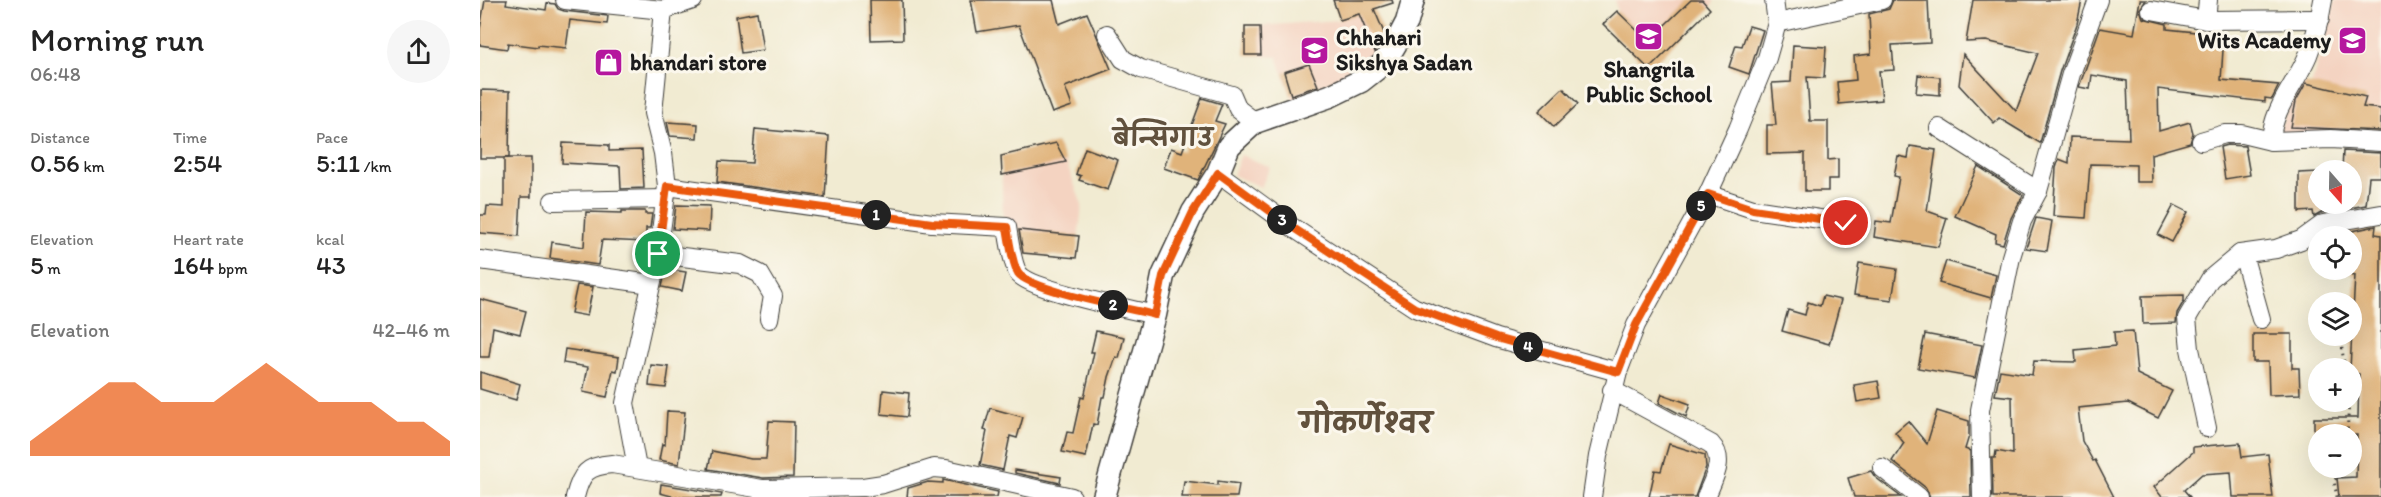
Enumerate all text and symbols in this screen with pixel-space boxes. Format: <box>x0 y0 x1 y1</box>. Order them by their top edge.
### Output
text: Morning run <box>30 20 205 59</box>
button: share <box>387 20 450 83</box>
school or university icon: Shangrila Public School <box>1633 21 1665 53</box>
place label: Chhahari Sikshya Sadan <box>1336 24 1473 76</box>
school or university icon: Wits Academy <box>2336 24 2368 56</box>
place label: Wits Academy <box>2197 27 2332 54</box>
school or university icon: Chhahari Sikshya Sadan <box>1299 34 1331 66</box>
shop icon: bhandari store <box>593 46 625 78</box>
place label: bhandari store <box>630 49 767 76</box>
place label: Shangrila Public School <box>1586 56 1713 108</box>
text: 06:48 <box>30 62 81 86</box>
district label: बेन्सिगाउ <box>1111 117 1215 152</box>
text: Distance <box>30 128 90 147</box>
text: Time <box>173 128 207 147</box>
text: Pace <box>316 128 348 147</box>
text: 0.56 <box>30 147 80 179</box>
text: 2:54 <box>173 147 222 179</box>
text: 5:11 <box>316 147 360 179</box>
text: km <box>80 157 105 176</box>
text: /km <box>360 157 392 176</box>
north arrow <box>2308 160 2362 214</box>
map controls <box>2308 160 2362 478</box>
pin: 5 <box>1686 191 1716 221</box>
text: 5 <box>1697 196 1705 215</box>
pin <box>1820 197 1871 248</box>
pin: 1 <box>861 200 891 230</box>
text: 1 <box>872 205 880 224</box>
pin: 3 <box>1267 205 1297 235</box>
icon: check <box>1829 206 1862 239</box>
text: 3 <box>1278 210 1286 229</box>
button: locate <box>2308 226 2362 280</box>
pin <box>632 228 683 279</box>
text: Elevation <box>30 230 94 249</box>
text: Heart rate <box>173 230 244 249</box>
text: kcal <box>316 230 344 249</box>
icon: arrive <box>641 237 674 270</box>
text: 5 <box>30 249 44 281</box>
text: 164 <box>173 249 214 281</box>
text: 43 <box>316 249 346 281</box>
text: m <box>44 259 61 278</box>
text: bpm <box>214 259 248 278</box>
pin: 2 <box>1098 290 1128 320</box>
button: layers <box>2308 292 2362 346</box>
text: 2 <box>1109 295 1117 314</box>
text: Elevation <box>30 318 109 342</box>
text: 42–46 m <box>372 318 450 342</box>
pin: 4 <box>1513 332 1543 362</box>
text: 4 <box>1523 337 1533 356</box>
button: + <box>2308 358 2362 412</box>
district label: गोकर्णेश्वर <box>1296 400 1435 440</box>
button: − <box>2308 424 2362 478</box>

